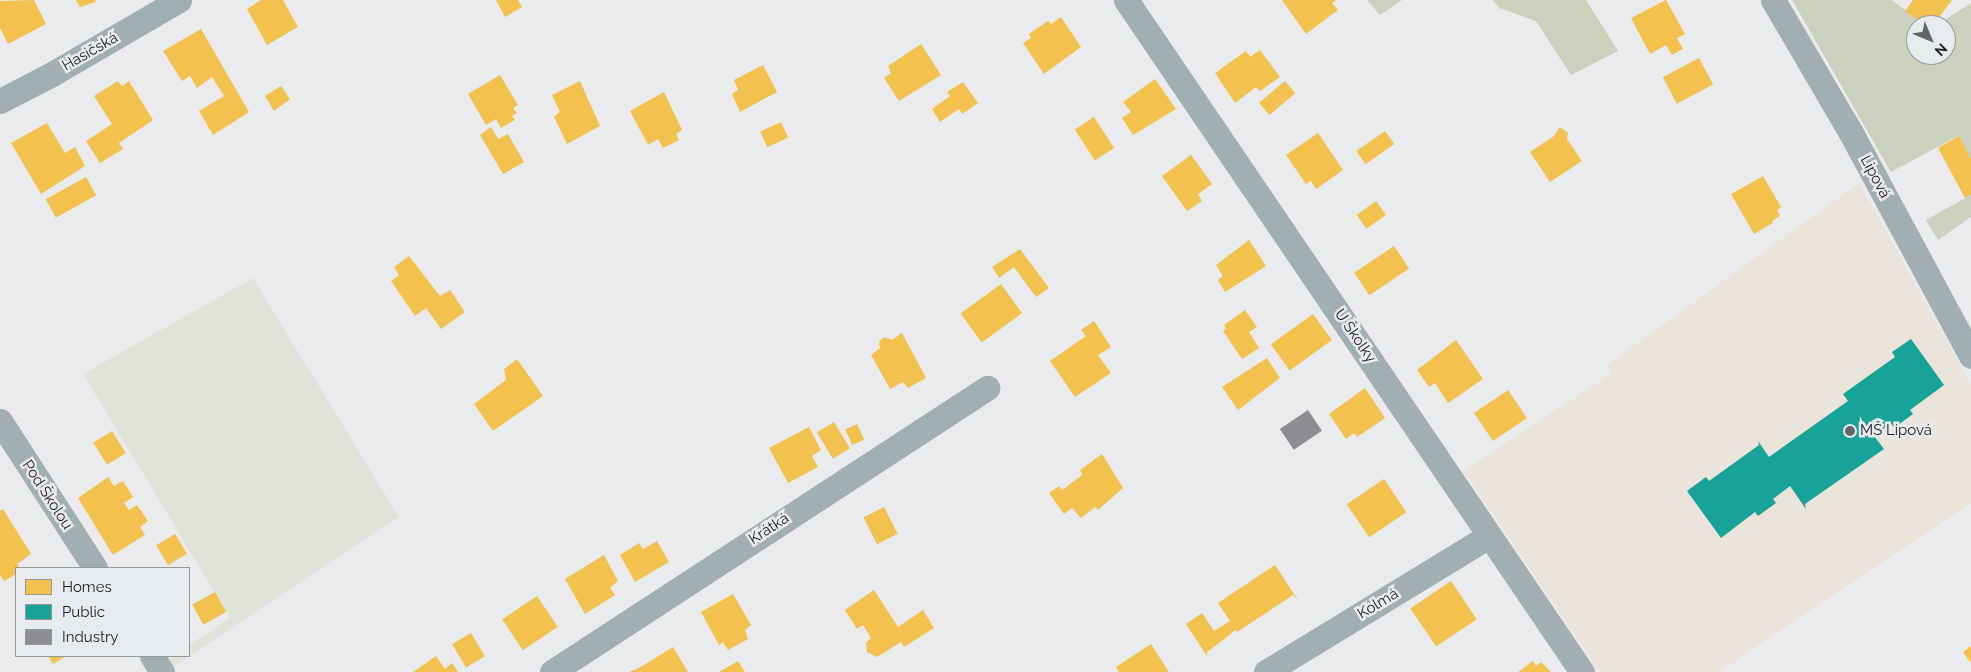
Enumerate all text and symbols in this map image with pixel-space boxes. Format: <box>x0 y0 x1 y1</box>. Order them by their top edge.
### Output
north arrow <box>1906 15 1956 65</box>
street label: Hasičská <box>59 29 121 75</box>
text: N <box>1931 40 1950 59</box>
street label: Lipová <box>1856 153 1894 201</box>
street label: U Školky <box>1331 306 1379 366</box>
place label: MŠ Lipová <box>1860 422 1932 440</box>
marker: MŠ Lipová <box>1844 425 1856 437</box>
street label: Pod Školou <box>18 457 76 533</box>
street label: Krátká <box>746 509 792 549</box>
legend <box>15 567 190 657</box>
text: Homes <box>62 578 112 596</box>
street label: Kolmá <box>1354 585 1402 623</box>
text: Public <box>62 603 105 621</box>
text: Industry <box>62 628 118 646</box>

